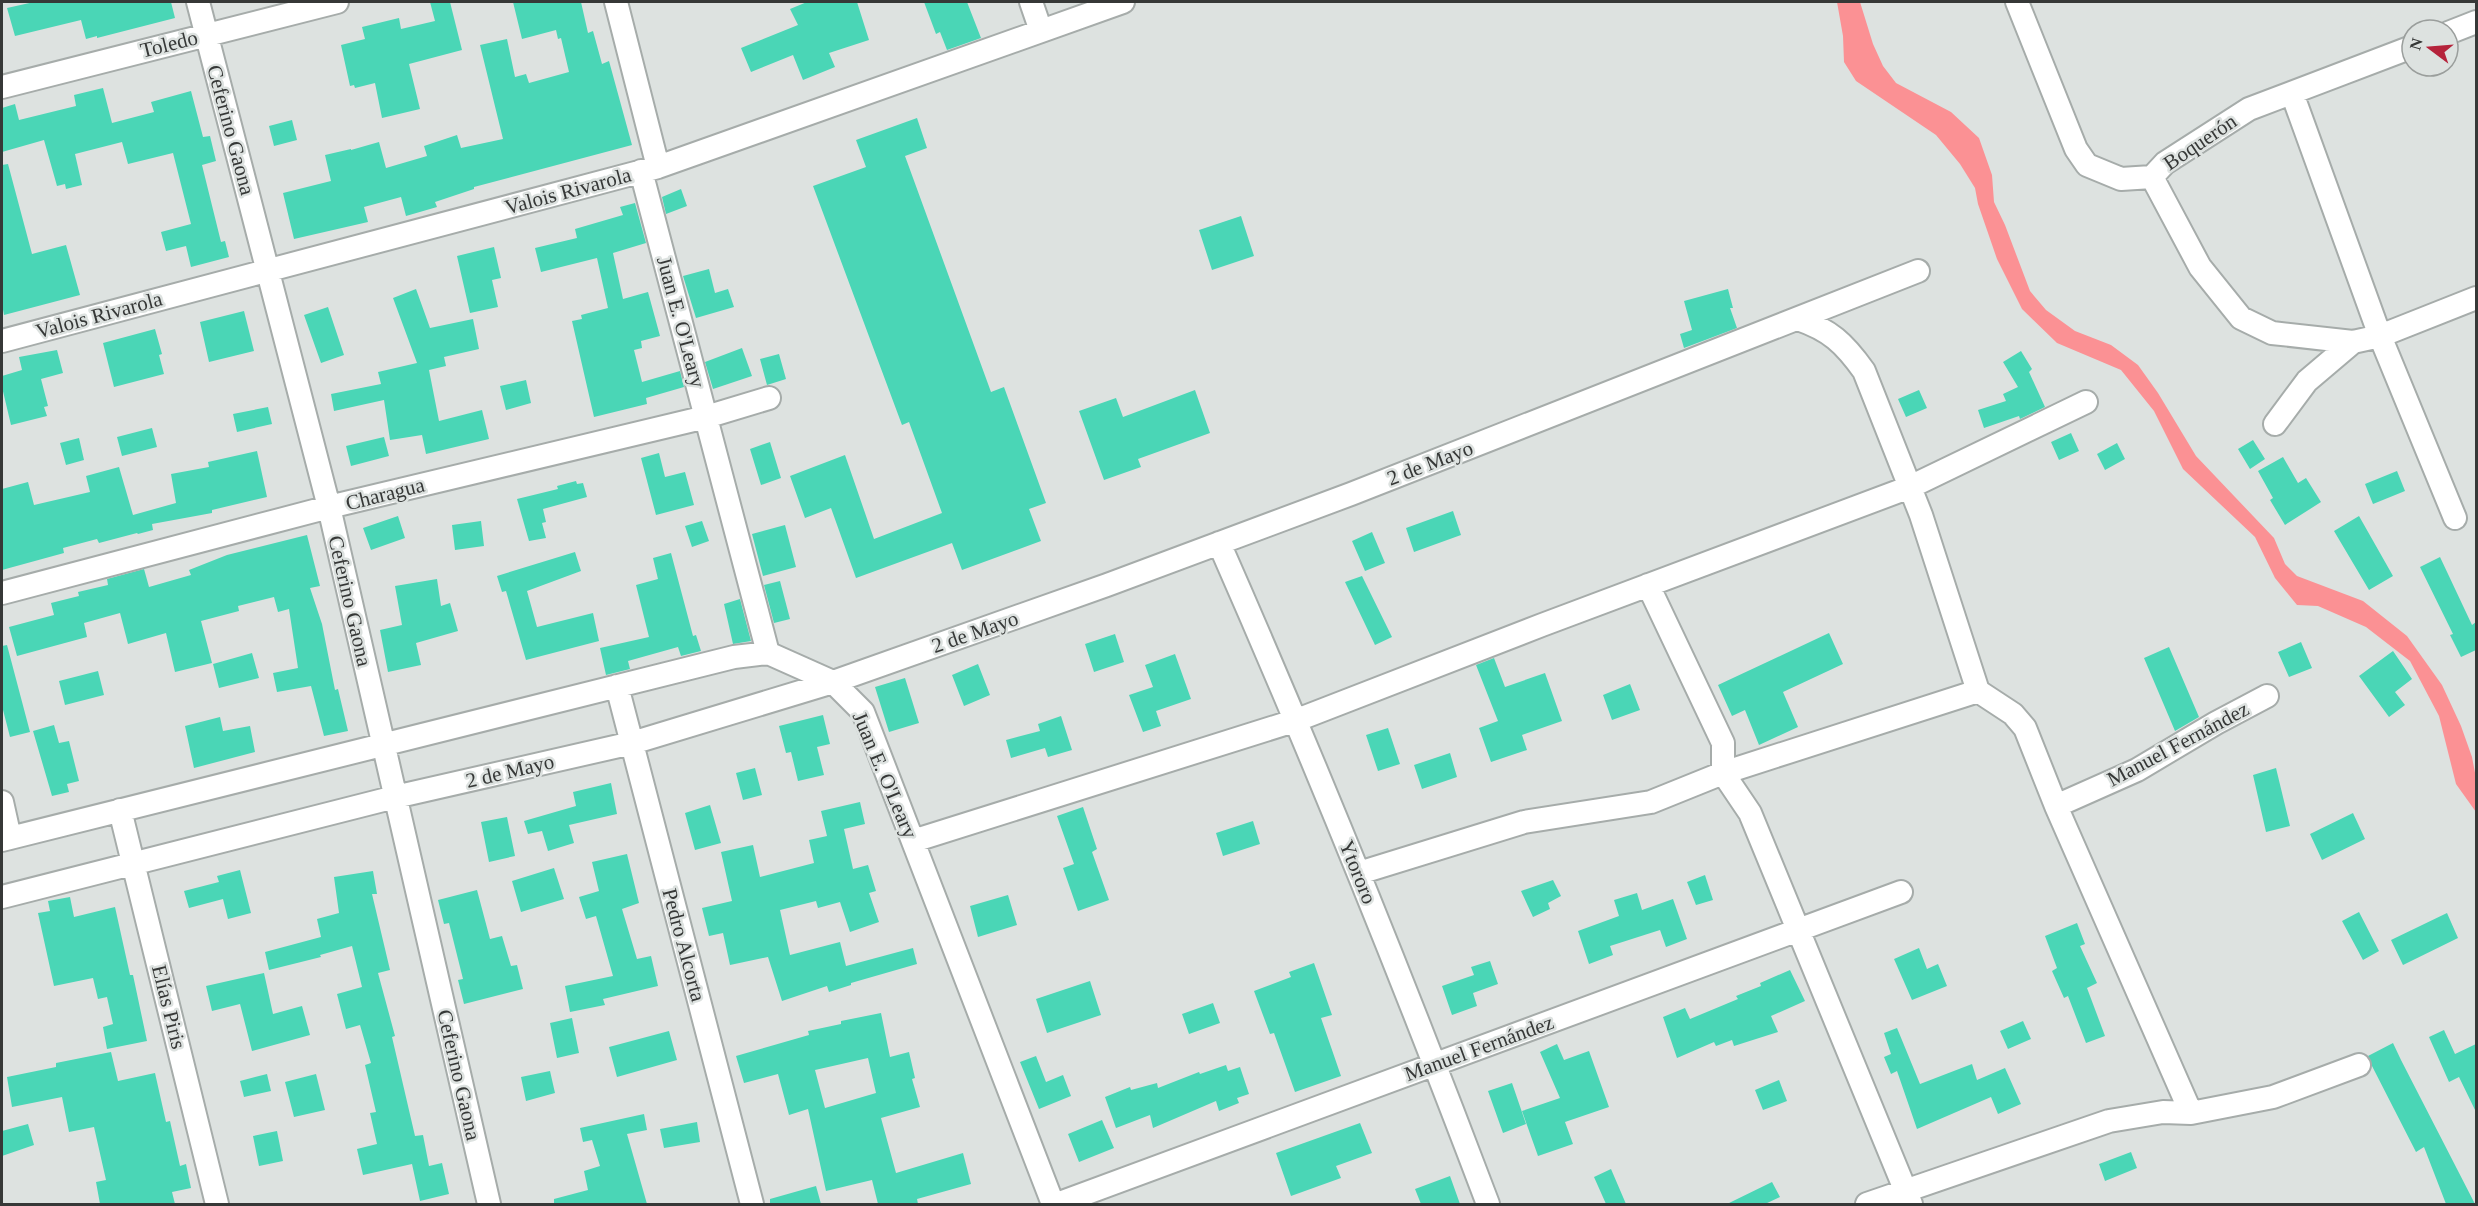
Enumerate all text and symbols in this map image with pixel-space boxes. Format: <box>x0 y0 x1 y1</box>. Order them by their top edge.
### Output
north arrow <box>2400 18 2460 78</box>
street label: Toledo <box>138 25 200 63</box>
text: N <box>2406 36 2426 52</box>
street label: Ceferino Gaona <box>202 62 260 198</box>
street label: Boquerón <box>2159 109 2241 175</box>
street label: Valois Rivarola <box>502 162 635 219</box>
street label: Juan E. O'Leary <box>652 254 710 391</box>
street label: Valois Rivarola <box>33 286 166 343</box>
street label: 2 de Mayo <box>1384 436 1476 490</box>
street label: Charagua <box>343 472 428 515</box>
street label: Ceferino Gaona <box>323 533 377 669</box>
street label: 2 de Mayo <box>929 606 1021 658</box>
street label: Manuel Fernández <box>2103 697 2253 791</box>
street label: Juan E. O'Leary <box>848 708 923 842</box>
street label: 2 de Mayo <box>464 749 556 793</box>
street label: Ytororo <box>1334 837 1382 907</box>
street label: Pedro Alcorta <box>657 886 711 1005</box>
street label: Elías Piris <box>147 962 191 1052</box>
street label: Ceferino Gaona <box>432 1007 486 1143</box>
street label: Manuel Fernández <box>1401 1010 1557 1086</box>

